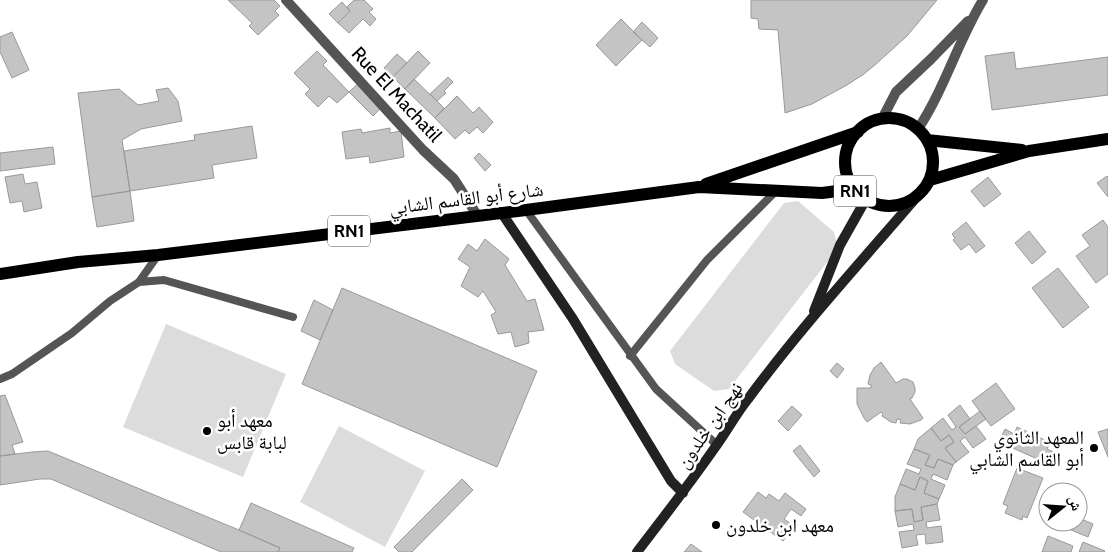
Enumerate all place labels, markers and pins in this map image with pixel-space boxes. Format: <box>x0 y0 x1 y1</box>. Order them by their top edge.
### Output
place label: معهد أبو لبابة قابس <box>217 409 287 454</box>
marker: معهد أبو لبابة قابس <box>201 425 213 437</box>
place label: المعهد الثانوي أبو القاسم الشابي <box>969 426 1084 475</box>
marker: المعهد الثانوي أبو القاسم الشابي <box>1088 442 1100 454</box>
place label: معهد ابن خلدون <box>726 514 834 537</box>
marker: معهد ابن خلدون <box>710 519 722 531</box>

